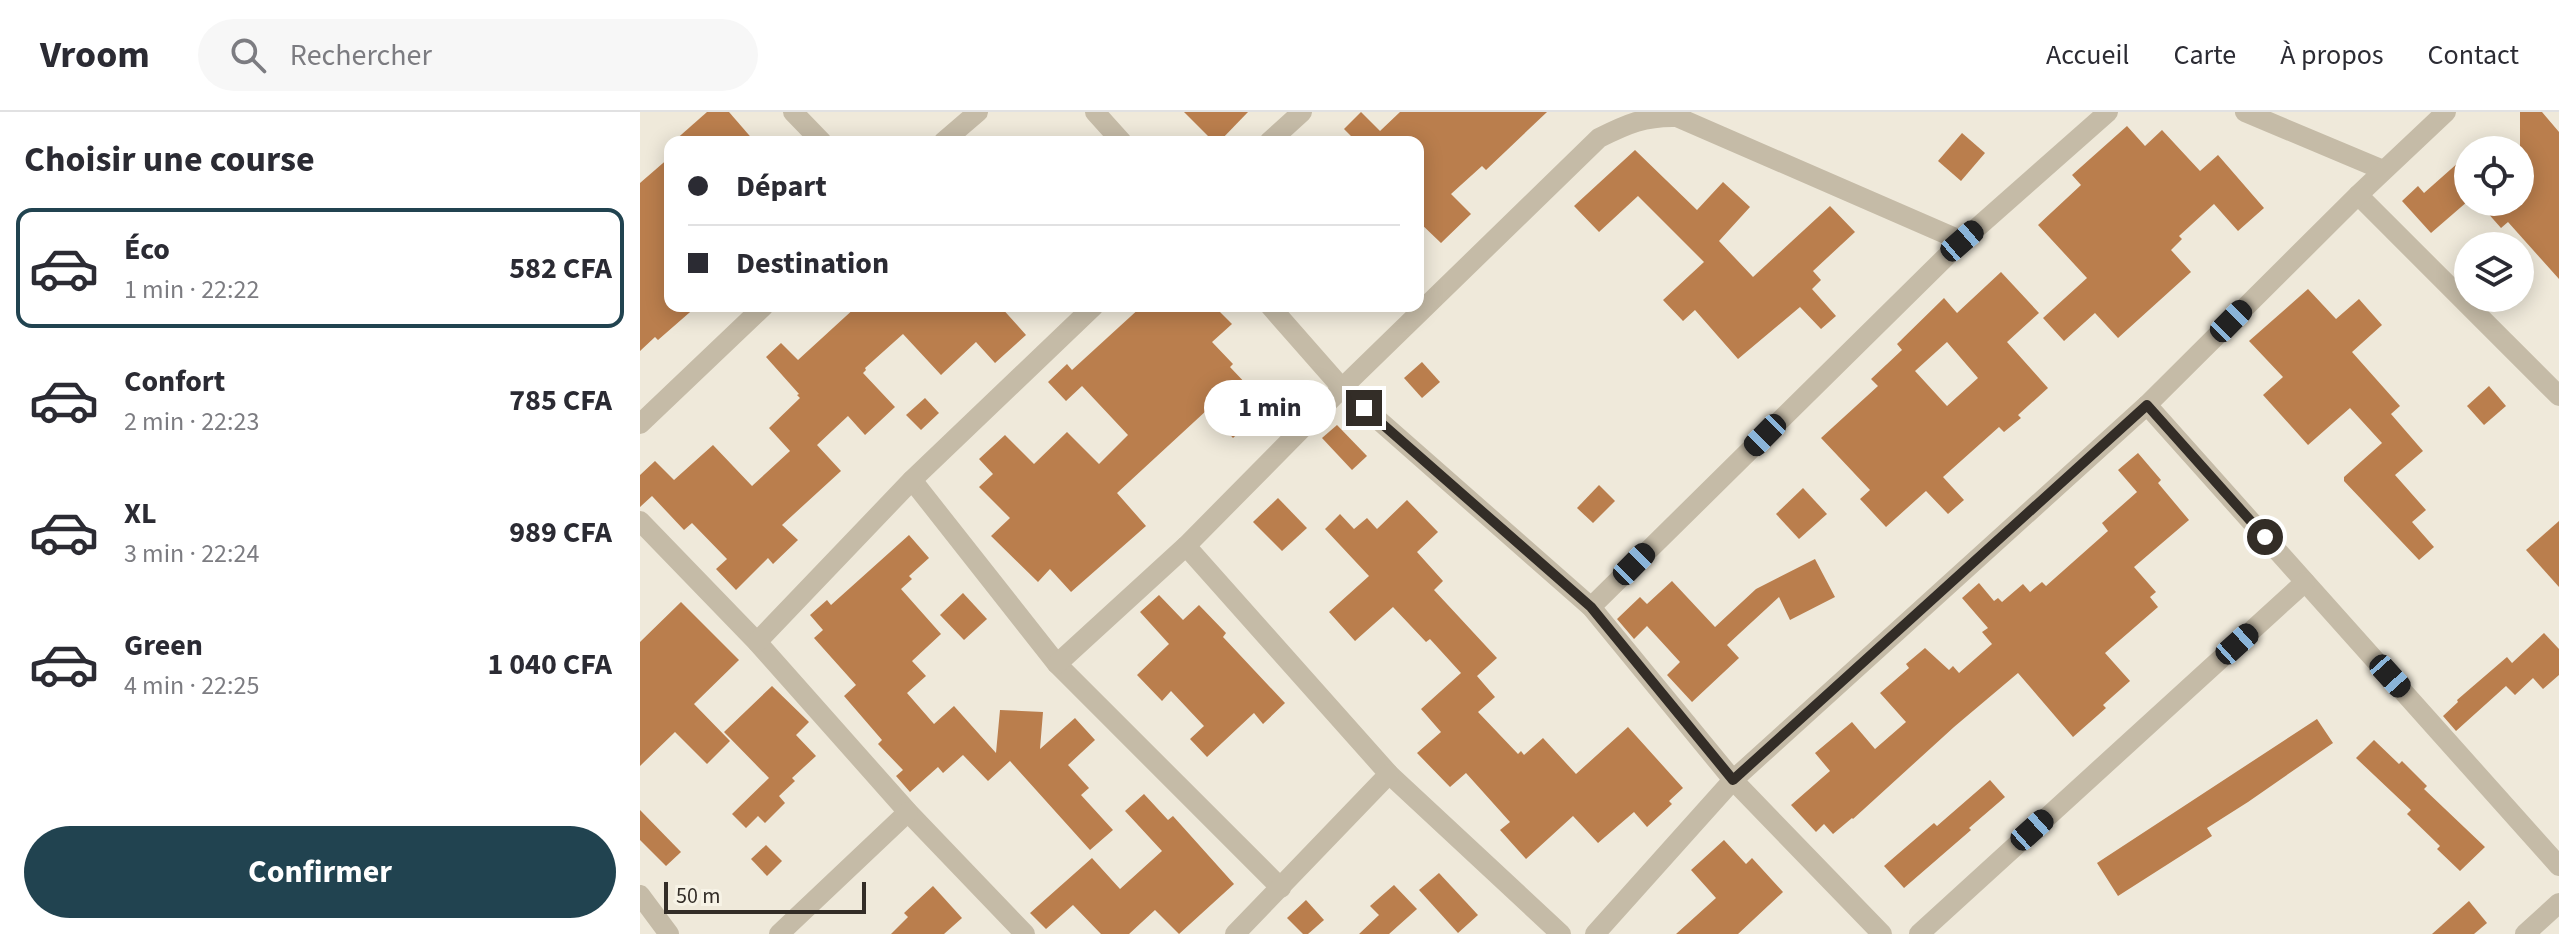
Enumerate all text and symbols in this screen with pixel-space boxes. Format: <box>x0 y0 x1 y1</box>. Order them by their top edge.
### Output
search box <box>198 19 758 91</box>
text: Vroom <box>40 28 150 82</box>
icon: search <box>226 33 270 77</box>
text: Rechercher <box>290 34 432 77</box>
text: Accueil <box>2046 35 2129 75</box>
text: Carte <box>2173 35 2236 75</box>
text: À propos <box>2280 35 2384 75</box>
text: Contact <box>2428 35 2519 75</box>
text: Choisir une course <box>24 134 315 185</box>
map controls <box>2454 136 2534 312</box>
button: locate <box>2454 136 2534 216</box>
text: Départ <box>736 165 827 208</box>
car <box>1936 216 1988 266</box>
text: Éco <box>124 228 170 271</box>
icon: car <box>28 232 100 304</box>
button: layers <box>2454 232 2534 312</box>
text: Destination <box>736 242 889 285</box>
text: 582 CFA <box>509 247 612 290</box>
text: 1 min · 22:22 <box>124 271 259 308</box>
car <box>2206 296 2256 346</box>
text: Confort <box>124 360 225 403</box>
icon: car <box>28 364 100 436</box>
text: 785 CFA <box>509 379 612 422</box>
callout: 1 min <box>1204 380 1336 436</box>
text: 1 min <box>1238 389 1302 426</box>
route end <box>1346 390 1382 426</box>
text: 2 min · 22:23 <box>124 403 259 440</box>
car <box>1740 410 1790 460</box>
text: XL <box>124 492 157 535</box>
icon: car <box>28 496 100 568</box>
text: 989 CFA <box>509 511 612 554</box>
route start <box>2247 519 2283 555</box>
text: 3 min · 22:24 <box>124 535 259 572</box>
car <box>1609 539 1659 589</box>
car <box>2211 619 2263 669</box>
text: Green <box>124 624 203 667</box>
icon: car <box>28 628 100 700</box>
text: 1 040 CFA <box>487 643 612 686</box>
car <box>2365 650 2415 702</box>
text: 4 min · 22:25 <box>124 667 259 704</box>
car <box>2006 805 2058 855</box>
button: Confirmer <box>24 826 616 918</box>
scale bar <box>664 878 866 914</box>
text: 50 m <box>676 880 721 912</box>

